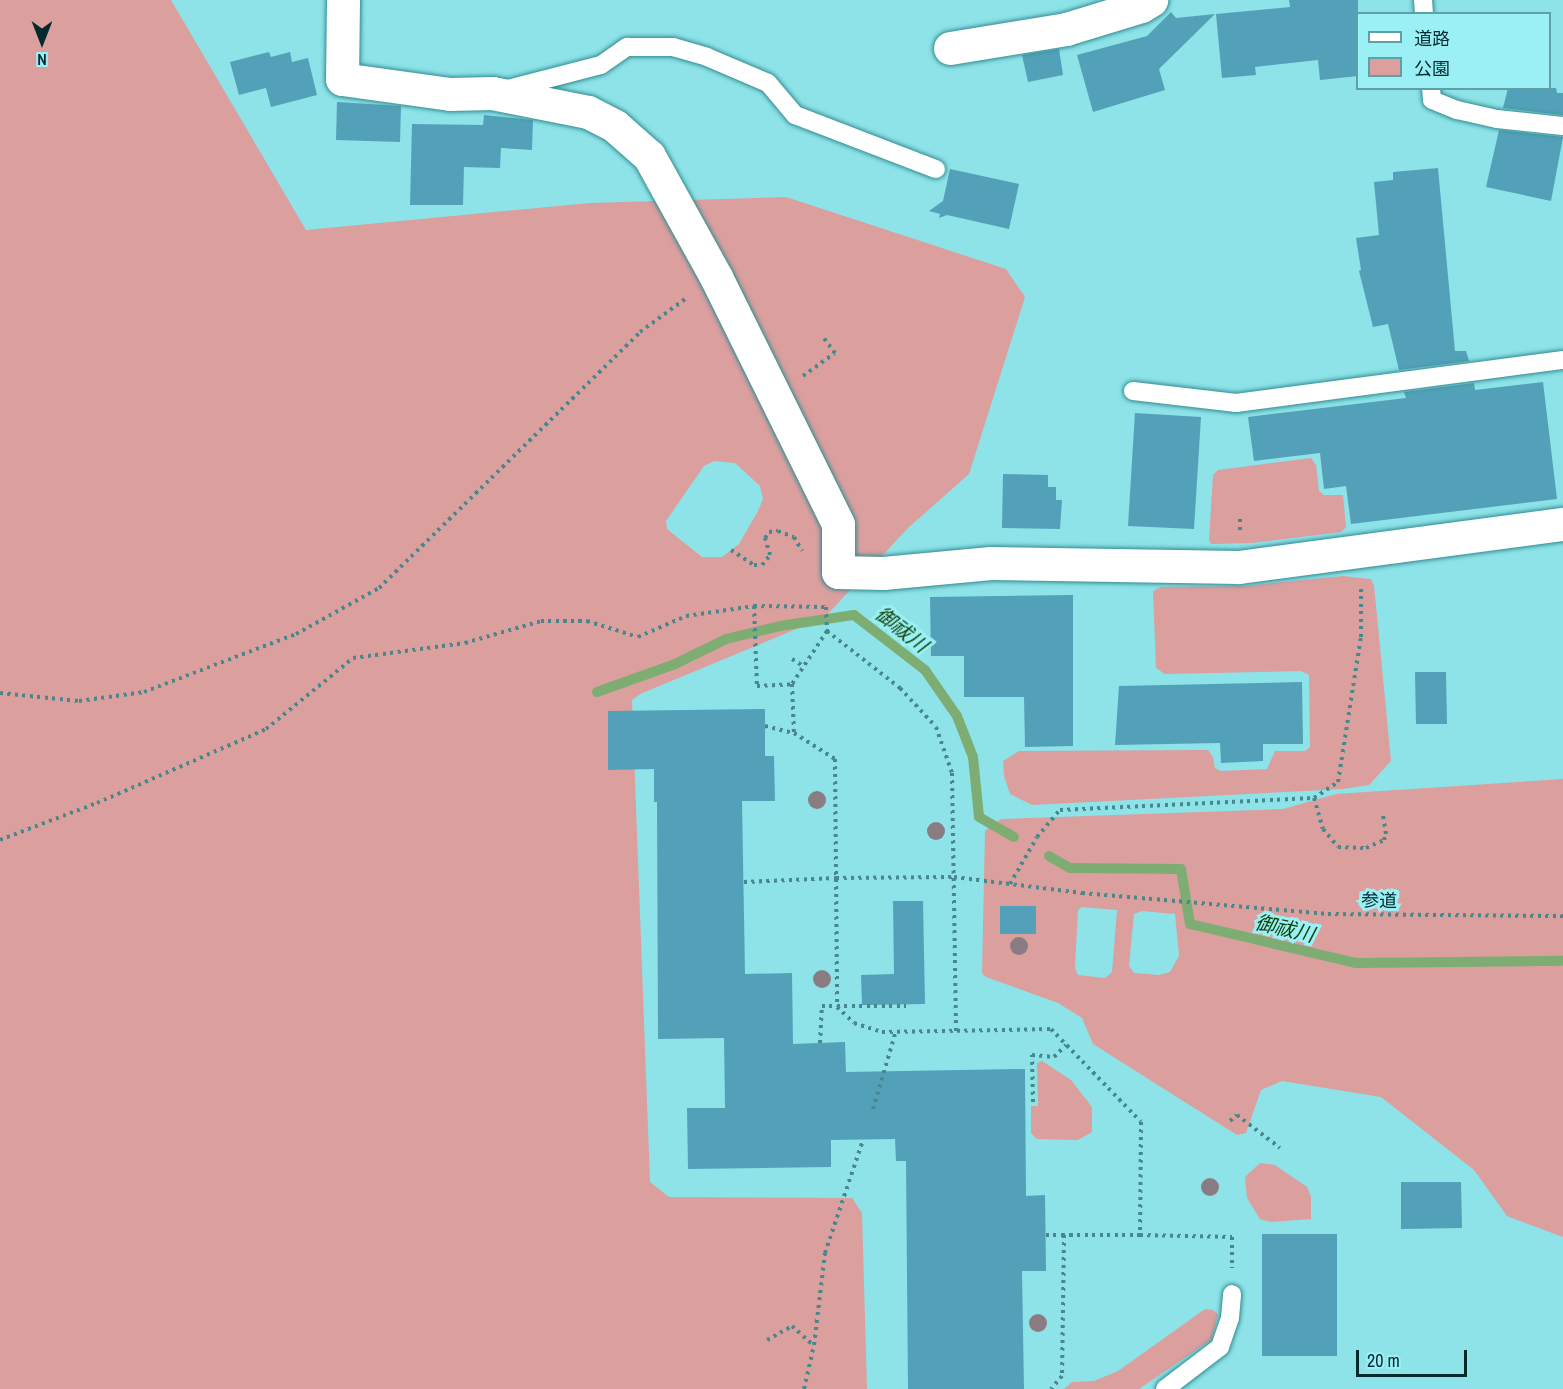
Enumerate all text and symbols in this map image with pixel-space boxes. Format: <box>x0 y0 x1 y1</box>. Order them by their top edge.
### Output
north arrow <box>12 12 72 72</box>
legend <box>1356 12 1551 90</box>
text: 道路 <box>1414 26 1450 51</box>
text: N <box>37 49 47 71</box>
text: 公園 <box>1414 56 1450 81</box>
water label: 御祓川 <box>871 601 933 657</box>
street label: 参道 <box>1361 890 1397 912</box>
water label: 御祓川 <box>1253 910 1317 946</box>
scale bar <box>1359 1338 1470 1376</box>
text: 20 m <box>1367 1348 1400 1373</box>

